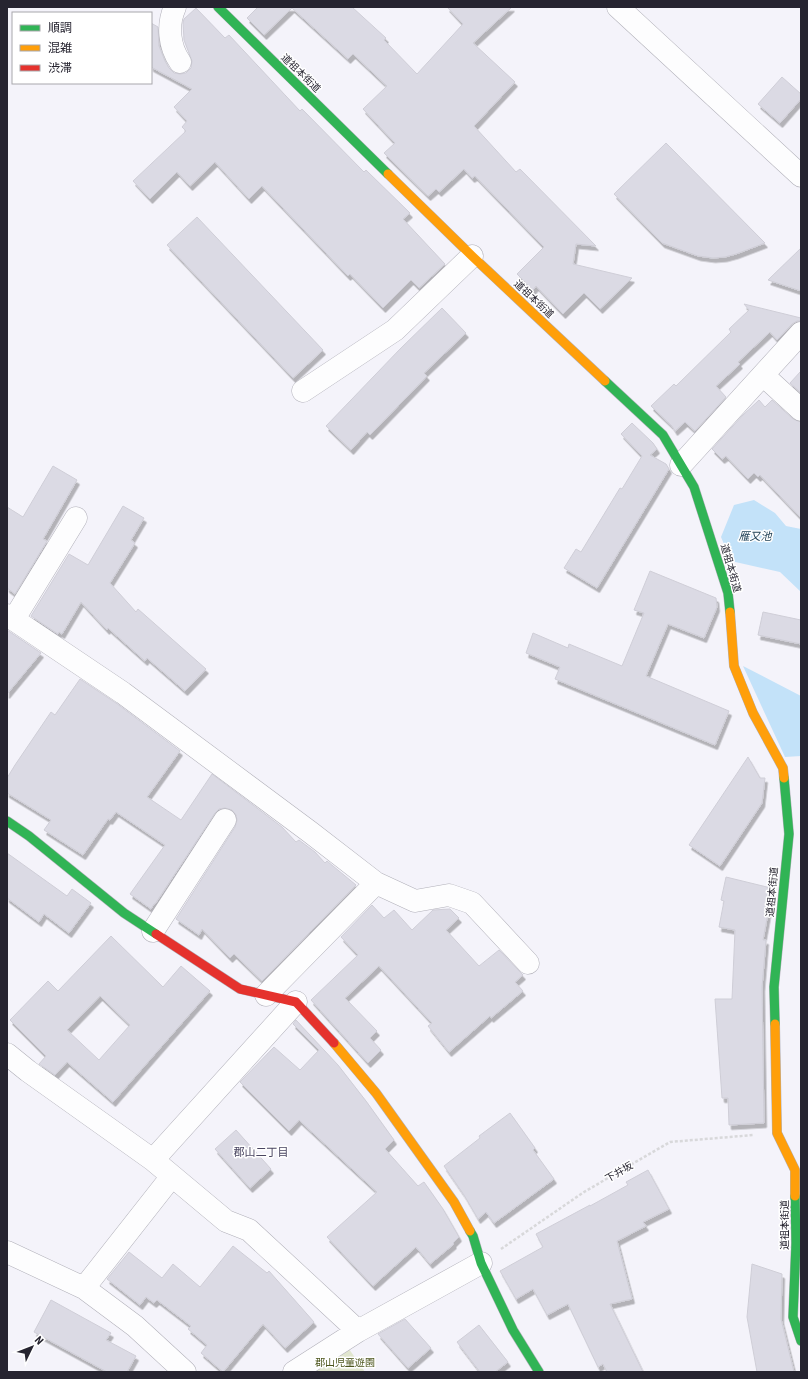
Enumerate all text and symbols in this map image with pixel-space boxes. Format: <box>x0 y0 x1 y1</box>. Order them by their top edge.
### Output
legend <box>12 12 152 84</box>
text: 順調 <box>48 21 72 35</box>
text: 混雑 <box>48 41 72 55</box>
street label: 道祖本街道 <box>279 52 323 94</box>
text: 渋滞 <box>48 61 72 75</box>
street label: 道祖本街道 <box>512 278 556 320</box>
water label: 雁又池 <box>739 530 772 543</box>
street label: 道祖本街道 <box>719 542 743 594</box>
street label: 道祖本街道 <box>764 867 780 917</box>
district label: 郡山二丁目 <box>234 1146 289 1159</box>
street label: 下井坂 <box>603 1160 635 1184</box>
street label: 道祖本街道 <box>779 1200 790 1250</box>
north arrow <box>12 1327 52 1367</box>
text: N <box>32 1334 46 1348</box>
park label: 郡山児童遊園 <box>315 1357 375 1368</box>

